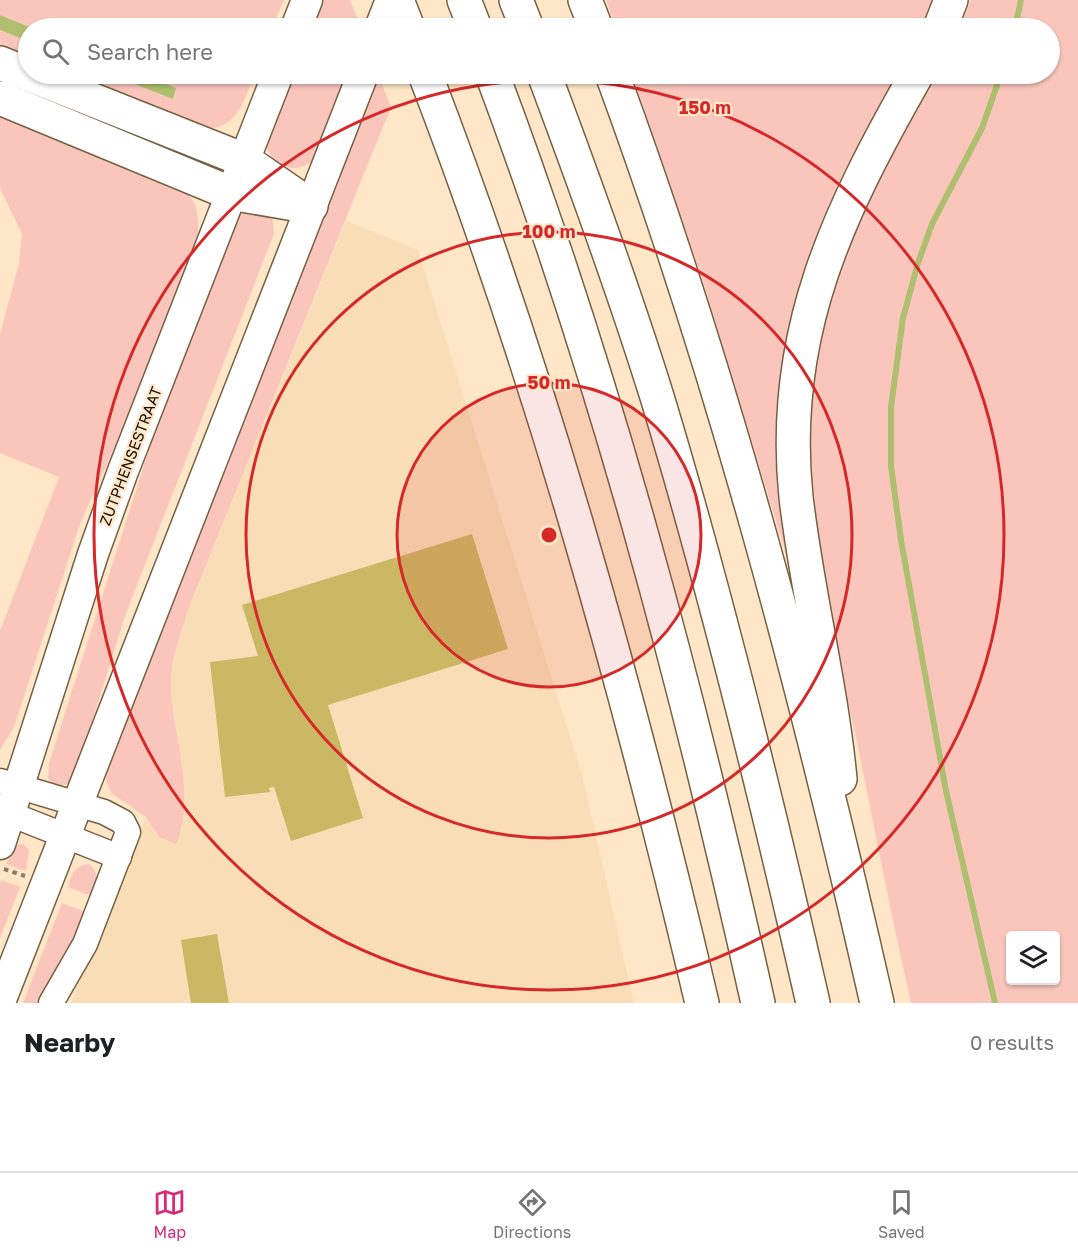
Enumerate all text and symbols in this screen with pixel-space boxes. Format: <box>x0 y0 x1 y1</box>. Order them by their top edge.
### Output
search box <box>18 18 1060 84</box>
icon: search <box>39 35 72 68</box>
text: Search here <box>87 38 213 65</box>
text: 150 m <box>679 96 731 118</box>
text: 100 m <box>523 220 575 242</box>
text: 50 m <box>528 371 570 393</box>
street label: ZUTPHENSESTRAAT <box>95 384 165 528</box>
centre of rings <box>539 525 559 545</box>
map controls <box>1006 931 1060 985</box>
button: layers <box>1006 931 1060 985</box>
text: Nearby <box>24 1027 115 1058</box>
text: 0 results <box>970 1030 1054 1054</box>
tab: Map <box>153 1186 186 1242</box>
tab: Directions <box>493 1186 571 1242</box>
tab: Saved <box>878 1186 925 1242</box>

